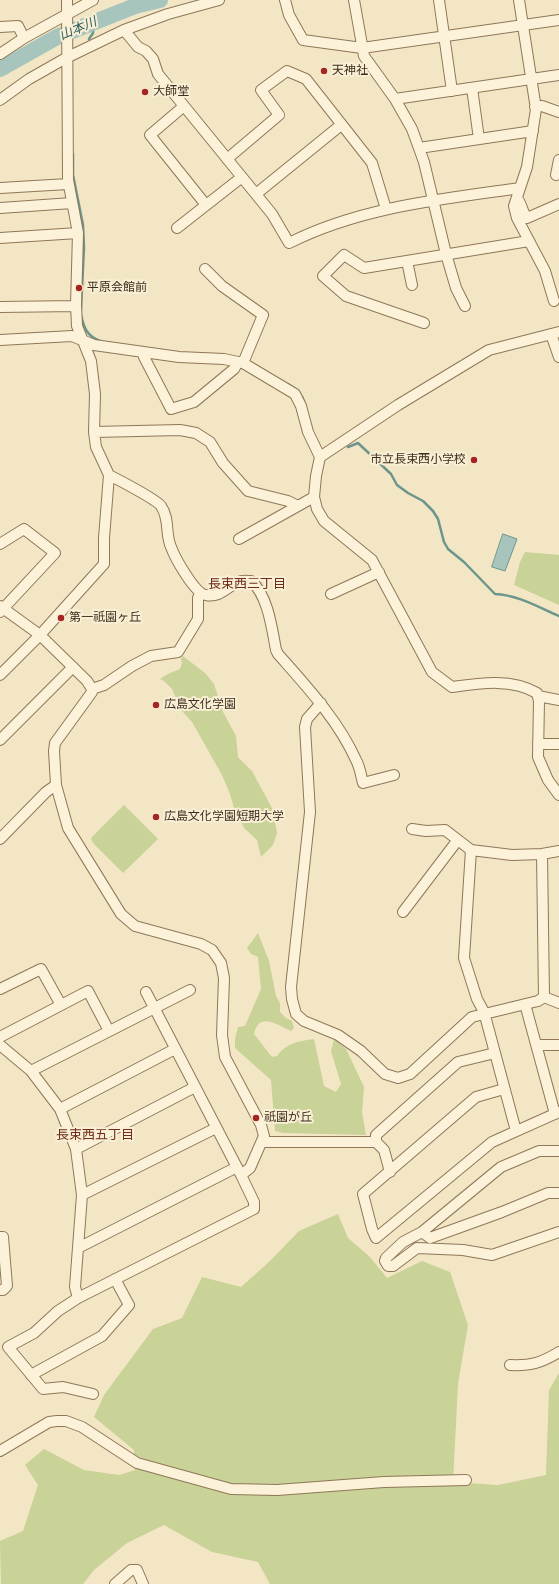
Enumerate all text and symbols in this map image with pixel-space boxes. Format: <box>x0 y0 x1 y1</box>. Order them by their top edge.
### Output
water label: 山本川 <box>57 14 99 44</box>
place label: 天神社 <box>332 64 368 78</box>
marker: 天神社 <box>319 66 329 76</box>
place label: 大師堂 <box>153 85 189 99</box>
marker: 大師堂 <box>140 87 150 97</box>
place label: 平原会館前 <box>87 281 147 295</box>
marker: 平原会館前 <box>74 283 84 293</box>
place label: 市立長束西小学校 <box>370 453 466 467</box>
marker: 市立長束西小学校 <box>469 455 479 465</box>
district label: 長束西三丁目 <box>208 576 286 592</box>
place label: 第一祇園ヶ丘 <box>69 611 141 625</box>
marker: 第一祇園ヶ丘 <box>56 613 66 623</box>
place label: 広島文化学園 <box>164 698 236 712</box>
marker: 広島文化学園 <box>151 700 161 710</box>
place label: 広島文化学園短期大学 <box>164 810 284 824</box>
marker: 広島文化学園短期大学 <box>151 812 161 822</box>
place label: 祇園が丘 <box>264 1111 312 1125</box>
marker: 祇園が丘 <box>251 1113 261 1123</box>
district label: 長束西五丁目 <box>56 1127 134 1143</box>

